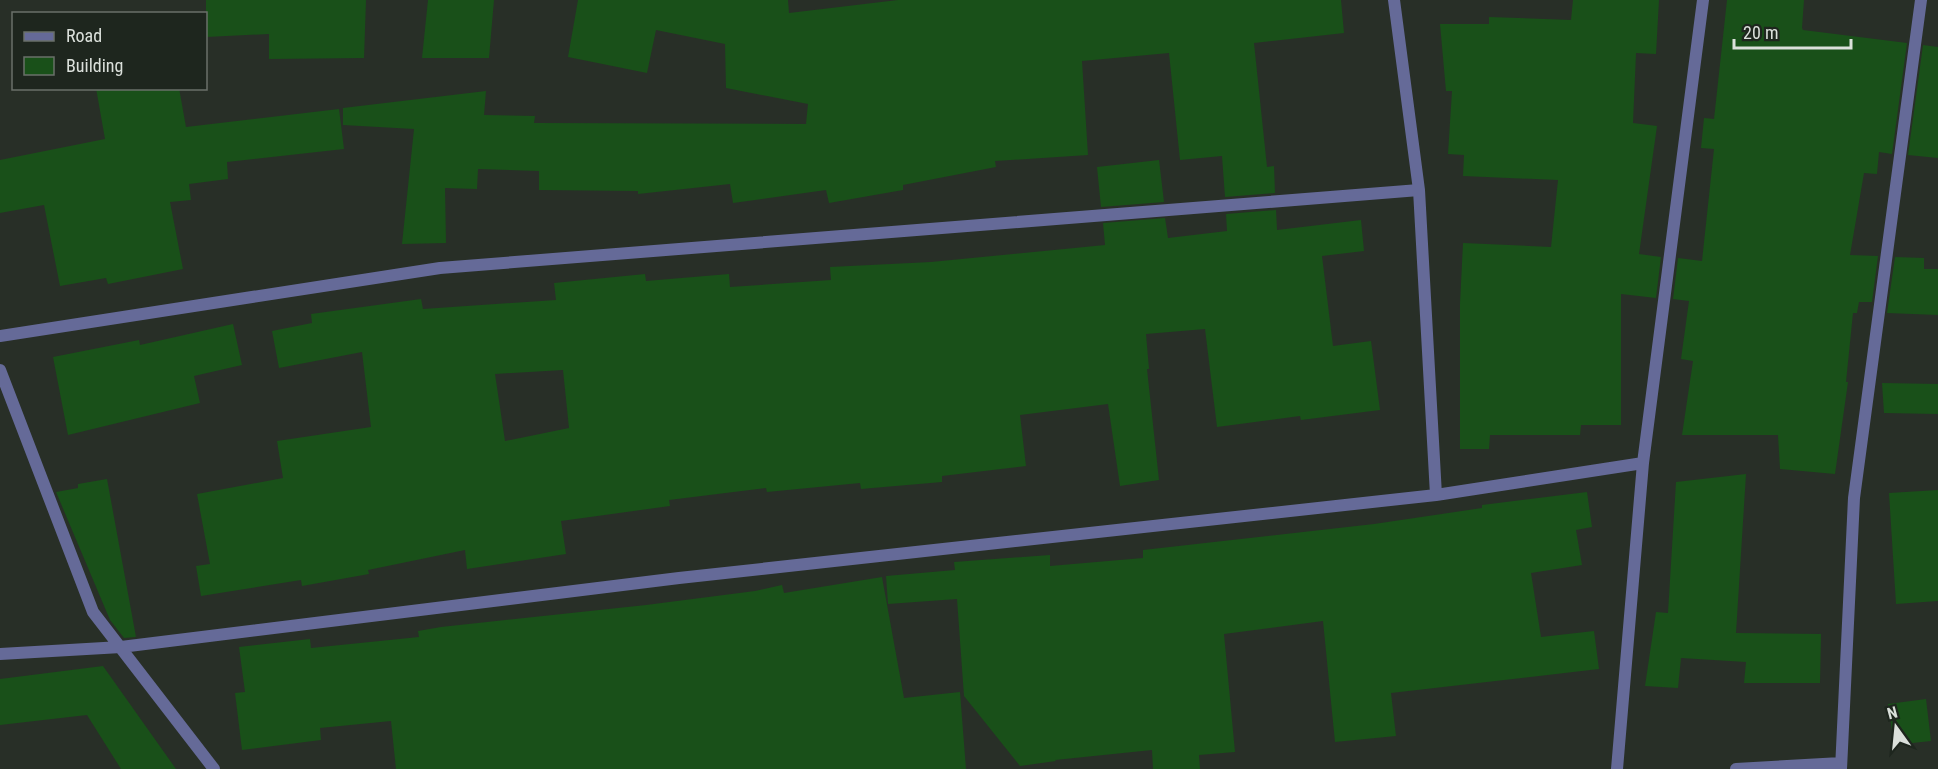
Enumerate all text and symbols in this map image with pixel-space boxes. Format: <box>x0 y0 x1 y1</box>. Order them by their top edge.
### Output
legend <box>12 12 207 90</box>
scale bar <box>1734 12 1851 50</box>
text: 20 m <box>1743 22 1778 43</box>
text: Road <box>66 25 102 46</box>
text: Building <box>66 55 123 76</box>
north arrow <box>1866 697 1926 757</box>
text: N <box>1885 703 1899 723</box>

